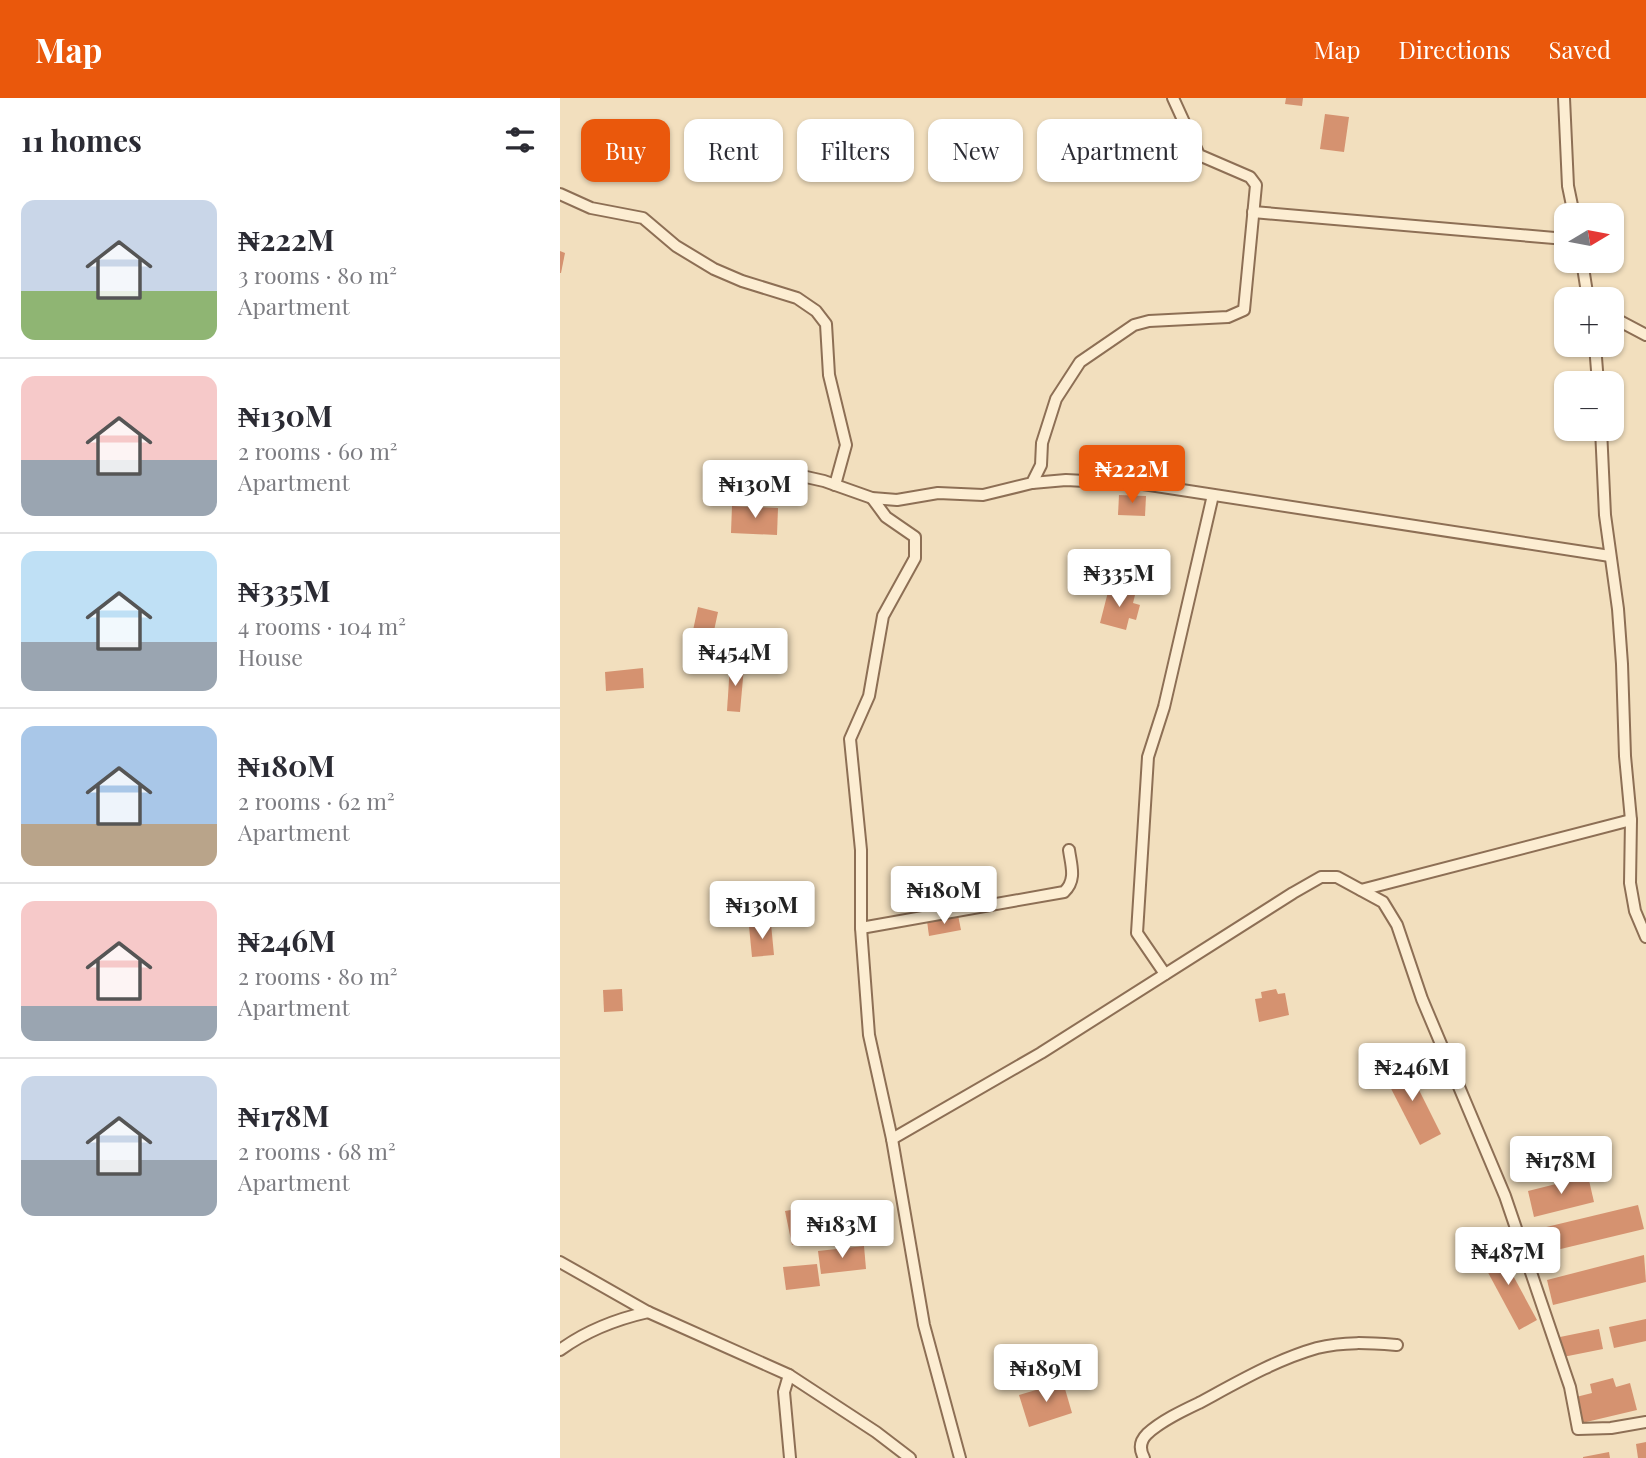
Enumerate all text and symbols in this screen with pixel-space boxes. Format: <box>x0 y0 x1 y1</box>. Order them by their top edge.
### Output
text: Map <box>35 27 102 71</box>
text: Map <box>1314 33 1360 65</box>
text: Directions <box>1398 33 1511 65</box>
text: Saved <box>1549 33 1611 65</box>
chip: Buy <box>581 119 670 182</box>
chip: Rent <box>684 119 783 182</box>
chip: Filters <box>797 119 914 182</box>
chip: New <box>928 119 1023 182</box>
chip: Apartment <box>1037 119 1202 182</box>
text: 11 homes <box>21 120 142 160</box>
icon: filters <box>501 121 539 159</box>
north arrow <box>1554 203 1624 273</box>
map controls <box>1554 203 1624 441</box>
text: ₦222M <box>238 219 335 259</box>
icon: home <box>77 228 161 312</box>
text: 3 rooms · 80 m² <box>238 259 397 290</box>
button: + <box>1554 287 1624 357</box>
text: Apartment <box>238 290 350 321</box>
button: − <box>1554 371 1624 441</box>
text: ₦130M <box>238 395 333 435</box>
icon: home <box>77 404 161 488</box>
text: 2 rooms · 60 m² <box>238 435 398 466</box>
pin: ₦222M <box>1083 446 1181 505</box>
text: ₦222M <box>1095 452 1169 483</box>
pin: ₦130M <box>706 460 804 520</box>
text: Apartment <box>238 466 350 497</box>
text: ₦130M <box>719 467 791 498</box>
pin: ₦335M <box>1070 550 1168 609</box>
text: ₦335M <box>1084 556 1154 587</box>
text: ₦335M <box>238 570 331 610</box>
icon: home <box>77 579 161 663</box>
text: 4 rooms · 104 m² <box>238 610 406 641</box>
pin: ₦454M <box>686 628 784 688</box>
text: ₦454M <box>699 635 771 666</box>
text: House <box>238 641 303 672</box>
text: ₦180M <box>238 745 335 785</box>
icon: home <box>77 754 161 838</box>
text: 2 rooms · 62 m² <box>238 785 395 816</box>
text: Apartment <box>238 816 350 847</box>
pin: ₦180M <box>895 866 993 926</box>
text: ₦180M <box>907 873 981 904</box>
pin: ₦130M <box>713 882 811 941</box>
text: ₦130M <box>726 888 798 919</box>
text: ₦246M <box>238 920 336 960</box>
icon: home <box>77 929 161 1013</box>
text: 2 rooms · 80 m² <box>238 960 398 991</box>
text: Apartment <box>238 991 350 1022</box>
pin: ₦246M <box>1363 1044 1461 1103</box>
text: ₦246M <box>1374 1050 1450 1081</box>
text: ₦178M <box>238 1095 329 1135</box>
icon: home <box>77 1104 161 1188</box>
text: 2 rooms · 68 m² <box>238 1135 396 1166</box>
pin: ₦178M <box>1512 1136 1610 1196</box>
text: ₦178M <box>1526 1143 1596 1174</box>
text: Apartment <box>238 1166 350 1197</box>
pin: ₦183M <box>793 1200 891 1260</box>
text: ₦183M <box>807 1207 877 1238</box>
pin: ₦487M <box>1459 1228 1557 1287</box>
text: ₦487M <box>1471 1234 1545 1265</box>
pin: ₦189M <box>997 1344 1095 1404</box>
text: ₦189M <box>1010 1351 1082 1382</box>

